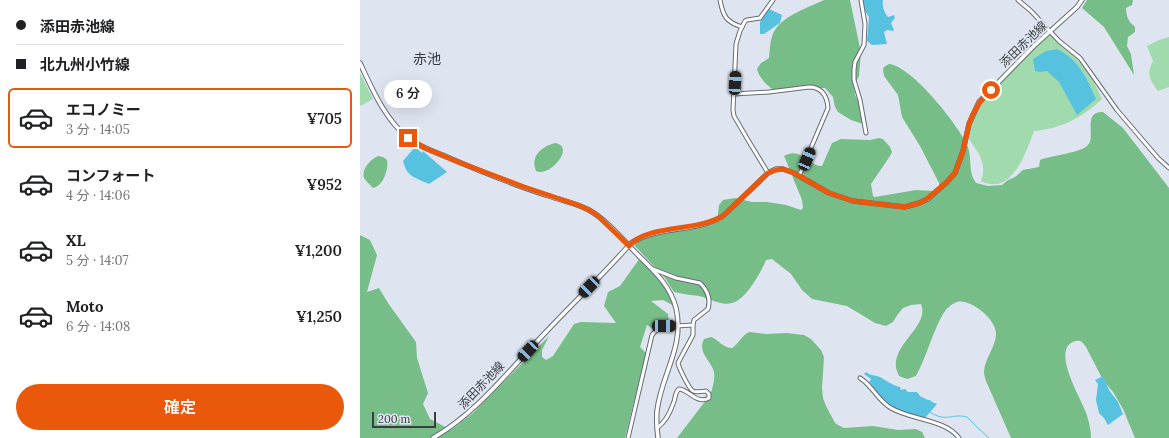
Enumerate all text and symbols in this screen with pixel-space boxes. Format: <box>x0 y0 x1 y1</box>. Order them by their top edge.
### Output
text: 添田赤池線 <box>40 17 115 36</box>
street label: 添田赤池線 <box>996 18 1050 70</box>
district label: 赤池 <box>413 50 441 68</box>
text: 北九州小竹線 <box>40 55 130 74</box>
car <box>728 71 742 95</box>
callout: 6 分 <box>384 80 432 108</box>
route start <box>982 81 1000 99</box>
text: 6 分 <box>396 85 420 102</box>
icon: car <box>18 100 54 136</box>
text: エコノミー <box>66 100 141 119</box>
text: ¥705 <box>307 109 342 128</box>
text: 3 分 · 14:05 <box>66 121 130 138</box>
route end <box>399 129 417 147</box>
car <box>797 146 817 172</box>
icon: car <box>18 166 54 202</box>
text: コンフォート <box>66 166 156 185</box>
text: ¥952 <box>306 175 342 194</box>
text: 4 分 · 14:06 <box>66 187 130 204</box>
text: XL <box>66 231 86 250</box>
icon: car <box>18 232 54 268</box>
text: ¥1,200 <box>295 241 342 260</box>
text: 5 分 · 14:07 <box>66 252 128 269</box>
car <box>576 274 602 300</box>
text: Moto <box>66 297 103 316</box>
icon: car <box>18 298 54 334</box>
text: ¥1,250 <box>296 307 342 326</box>
text: 6 分 · 14:08 <box>66 318 130 335</box>
car <box>652 320 676 332</box>
car <box>515 338 541 364</box>
street label: 添田赤池線 <box>455 358 507 412</box>
button: 確定 <box>16 384 344 430</box>
scale bar <box>372 410 436 429</box>
text: 200 m <box>378 412 410 426</box>

